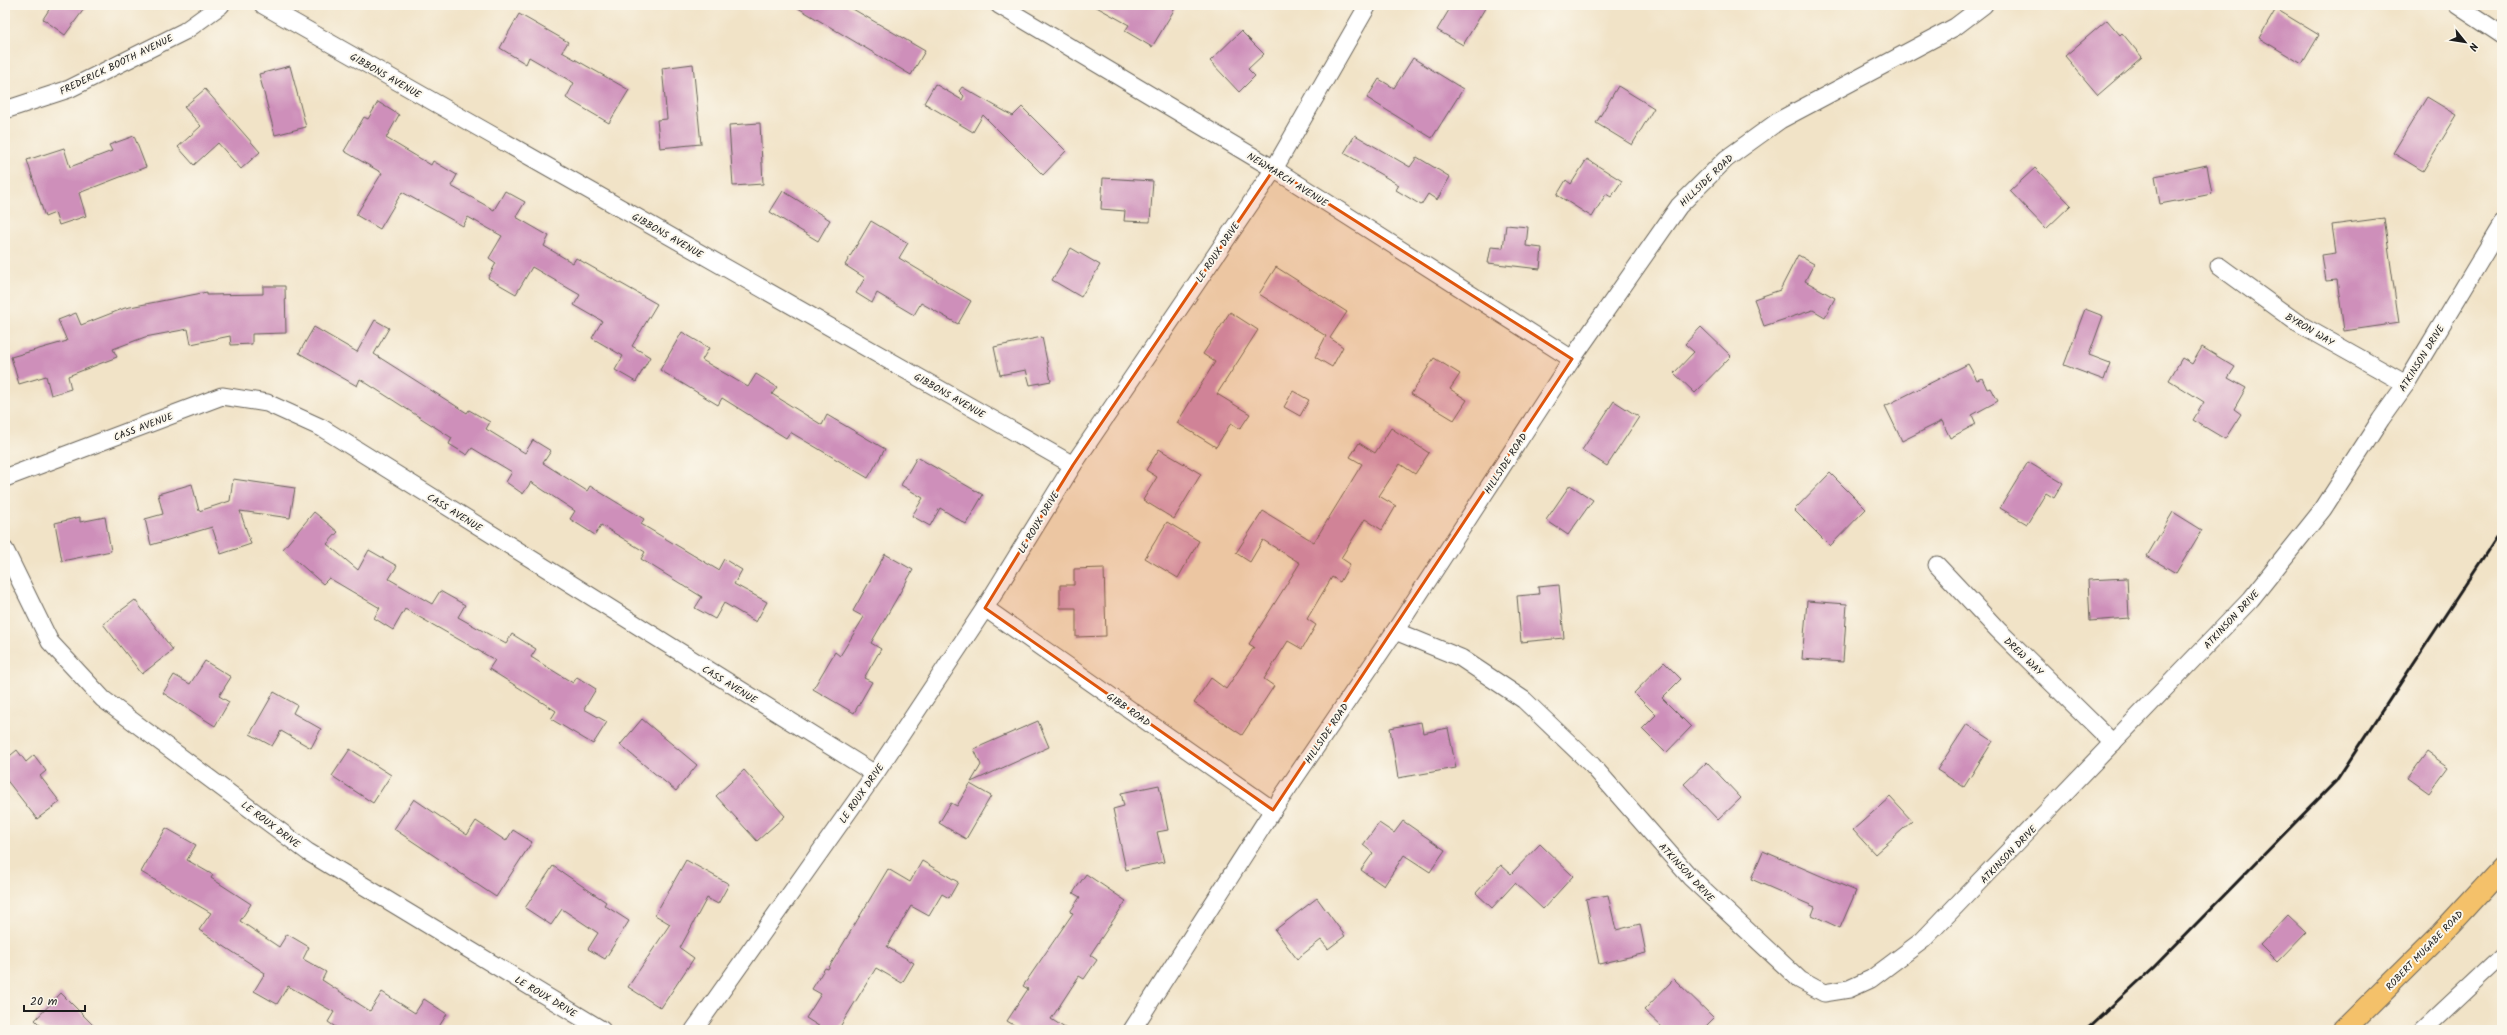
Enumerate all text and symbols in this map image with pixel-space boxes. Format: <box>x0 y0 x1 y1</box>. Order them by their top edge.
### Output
north arrow <box>2445 22 2485 62</box>
street label: FREDERICK BOOTH AVENUE <box>57 30 177 99</box>
text: N <box>2463 39 2482 54</box>
street label: GIBBONS AVENUE <box>347 49 425 103</box>
street label: NEWMARCH AVENUE <box>1244 148 1332 212</box>
street label: HILLSIDE ROAD <box>1676 150 1738 211</box>
street label: GIBBONS AVENUE <box>629 209 707 263</box>
street label: LE ROUX DRIVE <box>1192 218 1245 286</box>
street label: BYRON WAY <box>2282 309 2338 351</box>
street label: ATKINSON DRIVE <box>2395 321 2449 395</box>
street label: GIBBONS AVENUE <box>911 369 989 423</box>
street label: CASS AVENUE <box>111 408 176 446</box>
street label: HILLSIDE ROAD <box>1480 429 1532 497</box>
street label: LE ROUX DRIVE <box>1014 487 1064 557</box>
street label: CASS AVENUE <box>424 489 486 537</box>
street label: ATKINSON DRIVE <box>2200 586 2264 653</box>
street label: DREW WAY <box>2000 634 2048 681</box>
street label: CASS AVENUE <box>699 661 761 709</box>
street label: GIBB ROAD <box>1103 689 1154 731</box>
street label: HILLSIDE ROAD <box>1301 700 1353 767</box>
street label: LE ROUX DRIVE <box>835 759 889 827</box>
street label: LE ROUX DRIVE <box>238 797 304 853</box>
street label: ATKINSON DRIVE <box>1977 821 2042 888</box>
street label: ATKINSON DRIVE <box>1655 839 1719 907</box>
street label: ROBERT MUGABE ROAD <box>2382 907 2468 994</box>
street label: LE ROUX DRIVE <box>511 972 581 1022</box>
scale bar <box>24 987 85 1013</box>
text: 20 m <box>30 992 58 1011</box>

